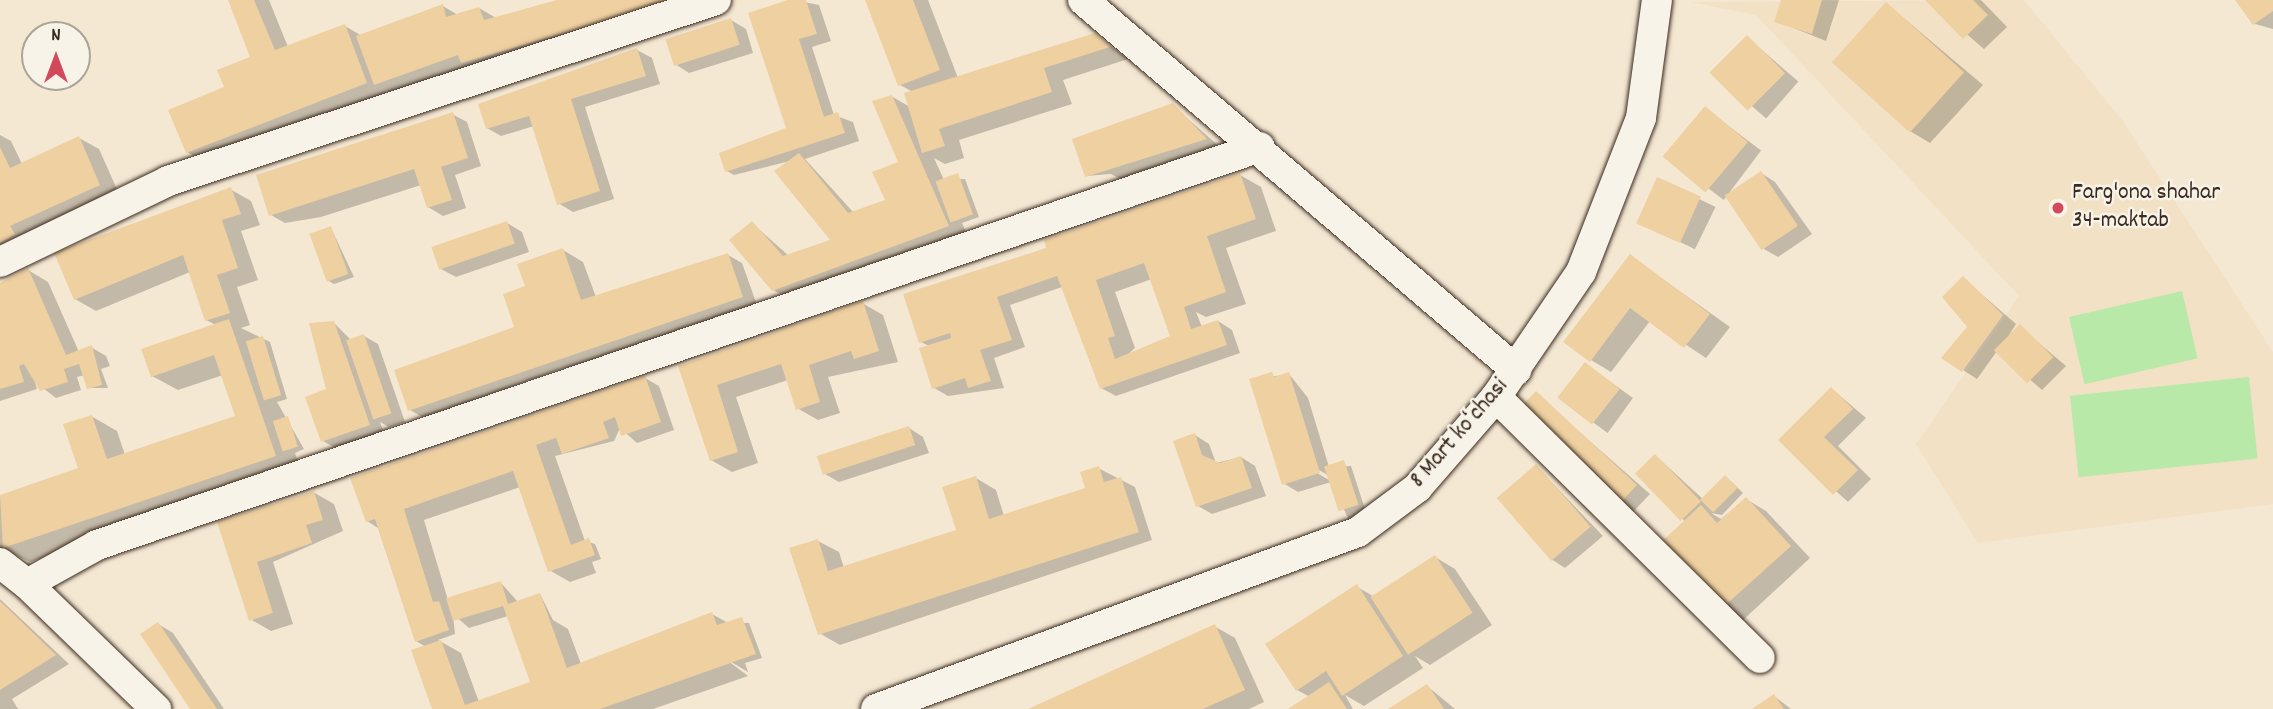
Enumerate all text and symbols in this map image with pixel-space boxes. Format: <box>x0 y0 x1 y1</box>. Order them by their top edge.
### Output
north arrow <box>21 21 91 91</box>
text: N <box>51 23 61 50</box>
place label: Farg'ona shahar 34-maktab <box>2072 180 2220 236</box>
marker: Farg'ona shahar 34-maktab <box>2050 200 2066 216</box>
street label: 8 Mart koʻchasi <box>1405 373 1515 495</box>

